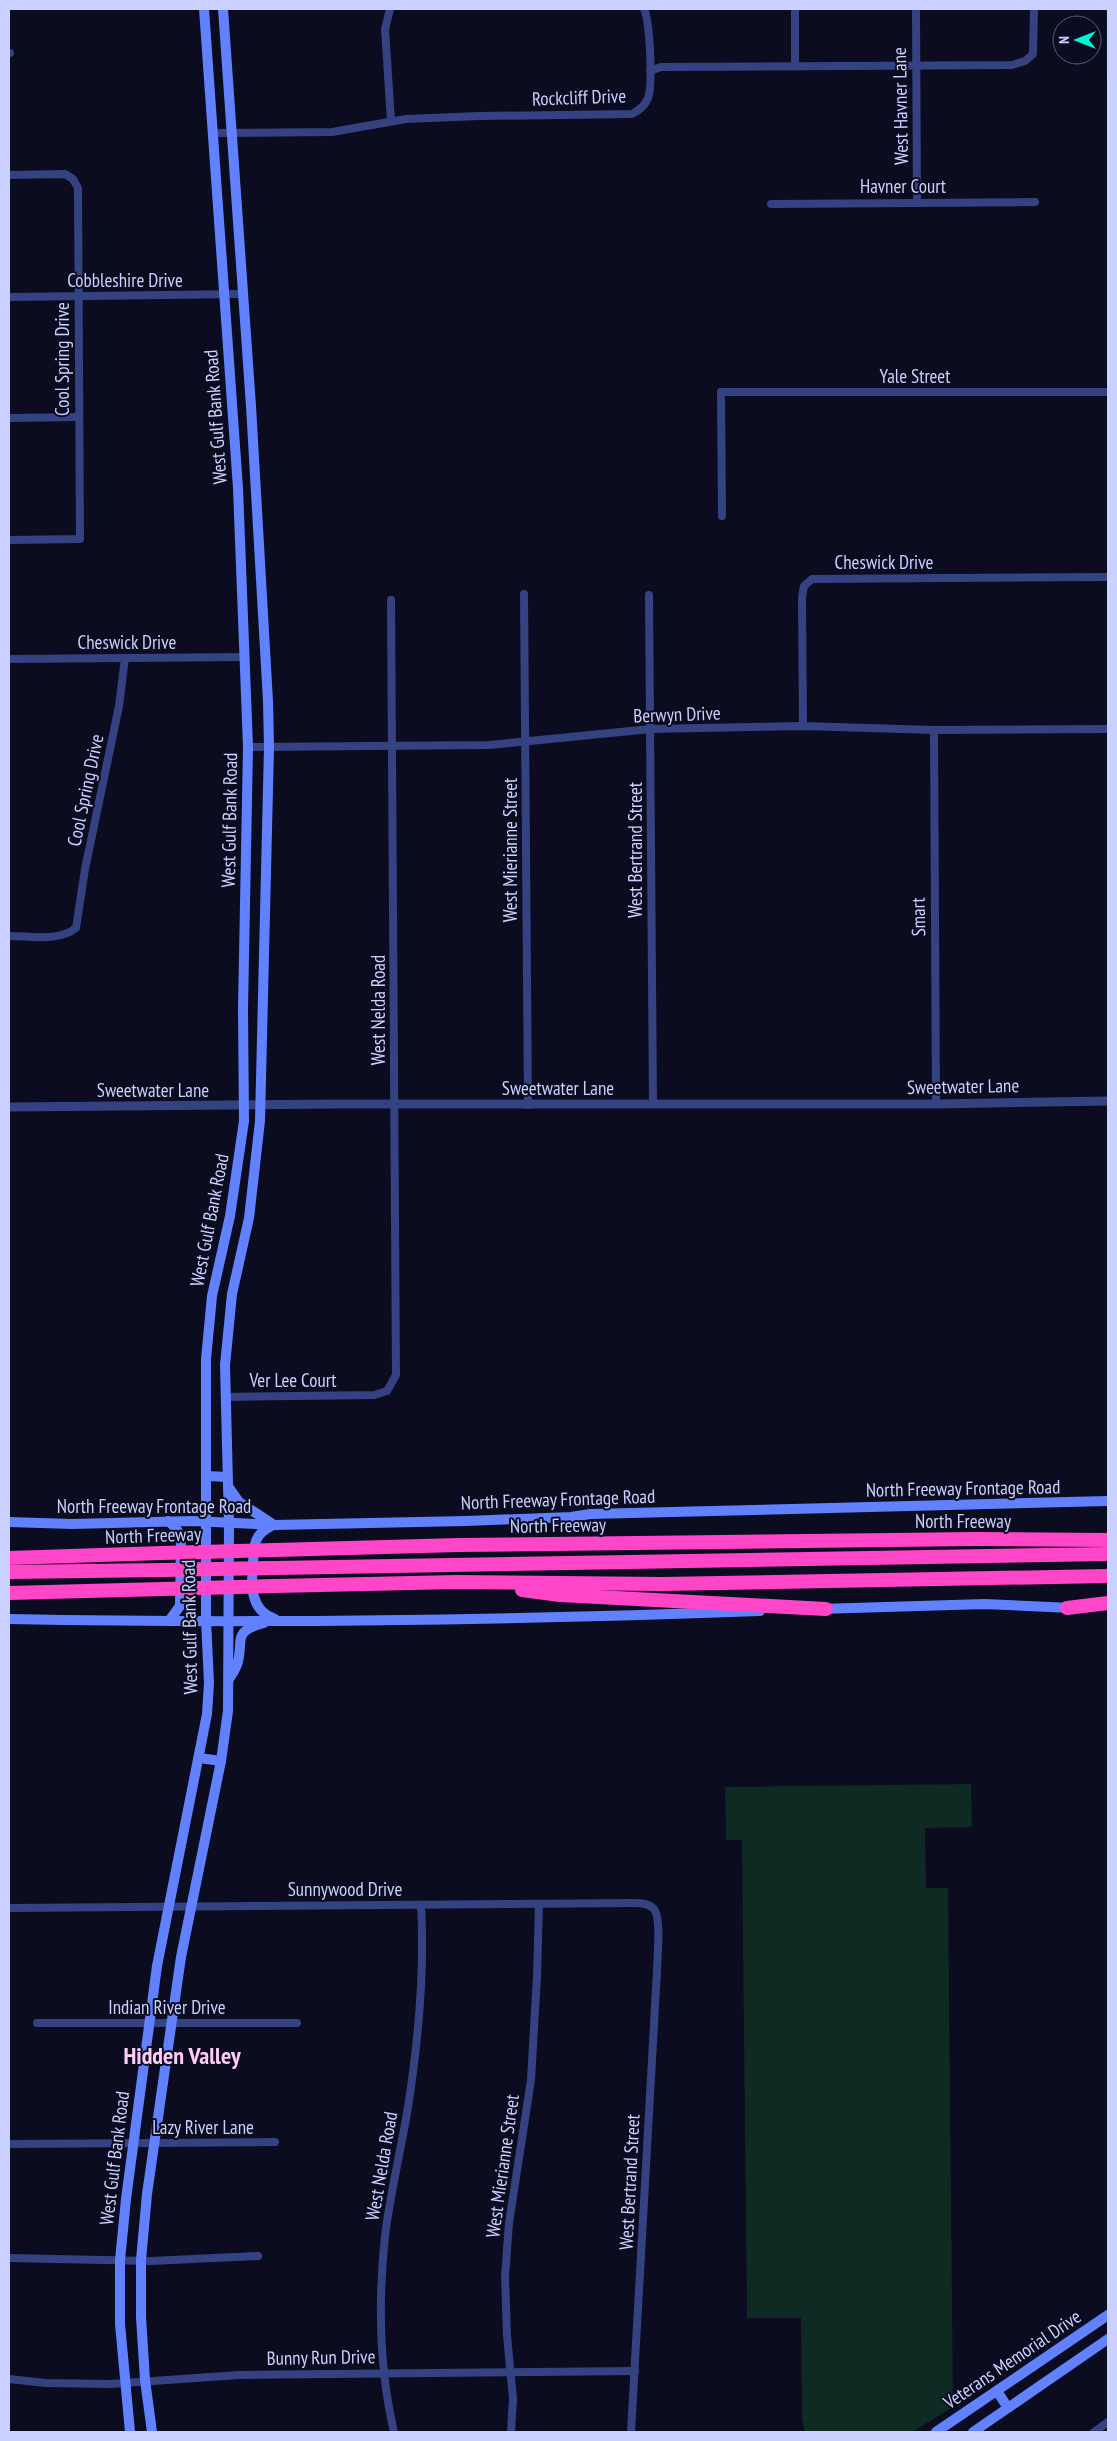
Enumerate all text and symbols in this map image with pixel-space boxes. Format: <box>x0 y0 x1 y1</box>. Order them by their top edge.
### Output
north arrow <box>1052 15 1102 65</box>
text: N <box>1055 36 1073 44</box>
street label: West Havner Lane <box>887 47 913 165</box>
street label: Rockcliff Drive <box>532 83 627 111</box>
street label: Havner Court <box>860 174 947 198</box>
street label: Cobbleshire Drive <box>67 268 183 292</box>
street label: Cool Spring Drive <box>50 302 74 416</box>
street label: West Gulf Bank Road <box>198 349 232 485</box>
street label: Yale Street <box>880 364 951 388</box>
street label: Cheswick Drive <box>835 550 934 574</box>
street label: Cheswick Drive <box>78 630 177 654</box>
street label: Berwyn Drive <box>633 700 721 728</box>
street label: Cool Spring Drive <box>61 732 109 848</box>
street label: West Gulf Bank Road <box>216 752 242 888</box>
street label: West Mierianne Street <box>498 777 522 922</box>
street label: West Bertrand Street <box>623 781 647 918</box>
street label: Smart <box>906 897 930 937</box>
street label: West Nelda Road <box>366 955 390 1065</box>
street label: Sweetwater Lane <box>907 1073 1020 1099</box>
street label: Sweetwater Lane <box>502 1076 614 1100</box>
street label: Sweetwater Lane <box>97 1078 209 1102</box>
street label: West Gulf Bank Road <box>184 1152 234 1288</box>
street label: Ver Lee Court <box>248 1368 337 1392</box>
street label: North Freeway Frontage Road <box>866 1474 1060 1502</box>
street label: North Freeway Frontage Road <box>460 1484 656 1514</box>
street label: North Freeway Frontage Road <box>57 1494 251 1518</box>
street label: North Freeway <box>915 1509 1012 1533</box>
street label: North Freeway <box>510 1512 607 1538</box>
street label: North Freeway <box>105 1521 202 1549</box>
street label: West Gulf Bank Road <box>176 1559 202 1695</box>
street label: Sunnywood Drive <box>288 1877 402 1901</box>
street label: Indian River Drive <box>108 1995 226 2019</box>
district label: Hidden Valley <box>123 2040 241 2071</box>
street label: West Gulf Bank Road <box>94 2090 134 2226</box>
street label: West Mierianne Street <box>480 2092 524 2239</box>
street label: West Nelda Road <box>360 2110 402 2222</box>
street label: West Bertrand Street <box>613 2113 645 2251</box>
street label: Lazy River Lane <box>152 2115 254 2139</box>
street label: Veterans Memorial Drive <box>938 2304 1085 2414</box>
street label: Bunny Run Drive <box>266 2344 376 2370</box>

